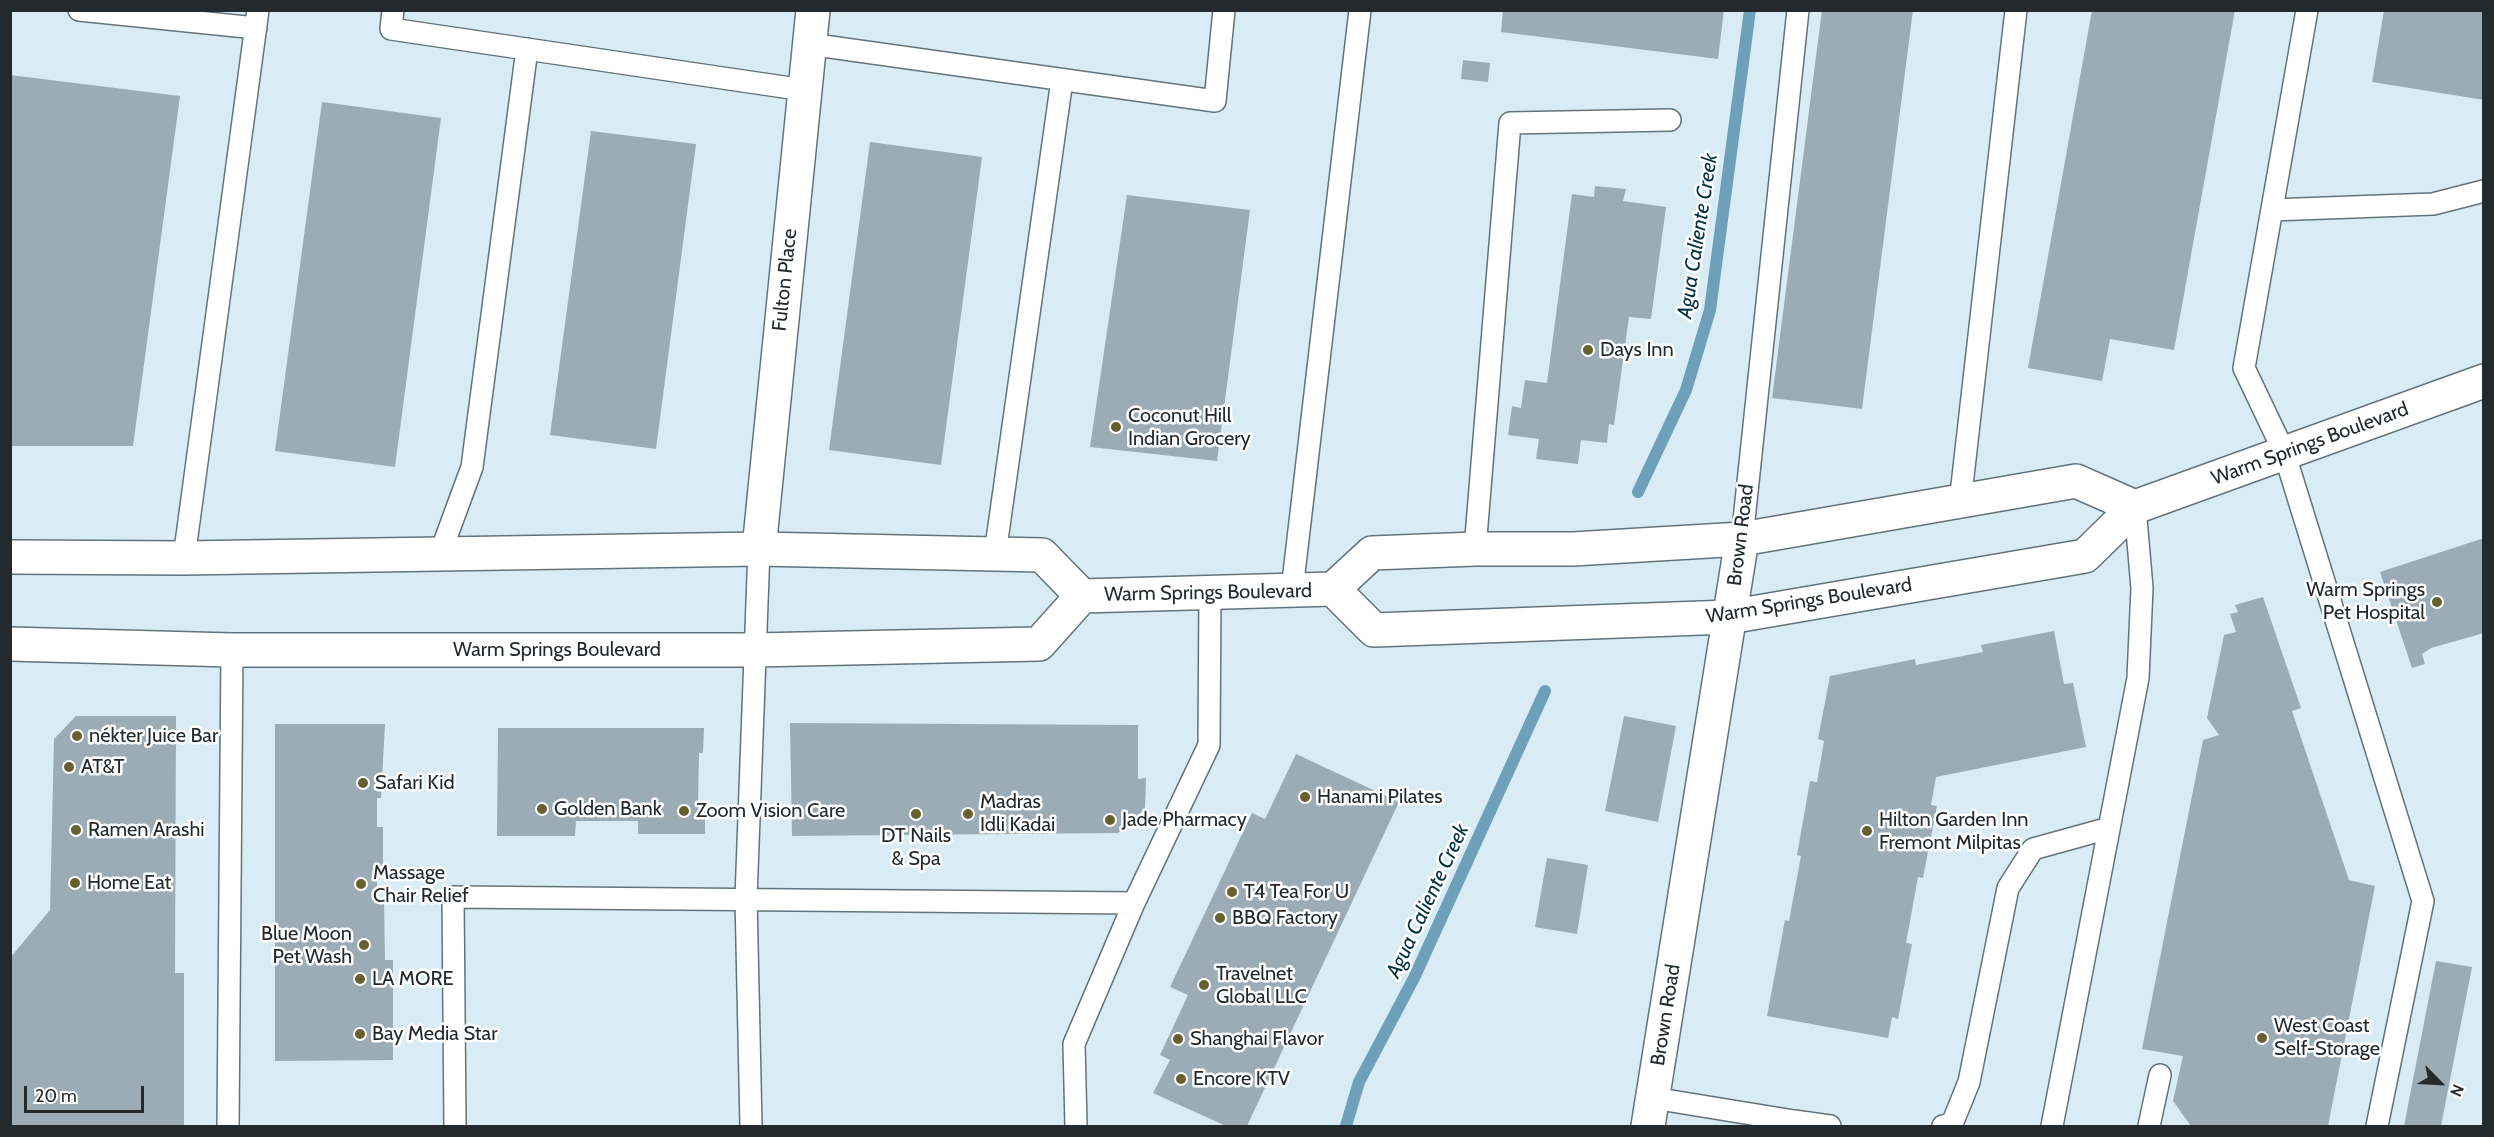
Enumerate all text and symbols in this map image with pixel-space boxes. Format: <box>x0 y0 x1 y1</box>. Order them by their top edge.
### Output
water label: Agua Caliente Creek <box>1673 152 1723 320</box>
street label: Fulton Place <box>768 228 802 332</box>
place label: Days Inn <box>1600 338 1674 362</box>
marker: Days Inn <box>1581 343 1595 357</box>
street label: Warm Springs Boulevard <box>2208 397 2412 491</box>
place label: Coconut Hill Indian Grocery <box>1128 404 1251 451</box>
marker: Coconut Hill Indian Grocery <box>1109 420 1123 434</box>
street label: Brown Road <box>1723 483 1759 587</box>
street label: Warm Springs Boulevard <box>1704 573 1914 629</box>
place label: Warm Springs Pet Hospital <box>2306 578 2425 625</box>
street label: Warm Springs Boulevard <box>1104 579 1312 607</box>
marker: Warm Springs Pet Hospital <box>2430 595 2444 609</box>
street label: Warm Springs Boulevard <box>453 638 661 662</box>
place label: nékter Juice Bar <box>89 724 218 748</box>
marker: nékter Juice Bar <box>70 729 84 743</box>
place label: AT&T <box>81 755 124 779</box>
marker: AT&T <box>62 760 76 774</box>
place label: Safari Kid <box>375 771 454 795</box>
marker: Safari Kid <box>356 776 370 790</box>
place label: Hanami Pilates <box>1317 785 1442 809</box>
place label: Madras Idli Kadai <box>980 790 1055 837</box>
marker: Hanami Pilates <box>1298 790 1312 804</box>
place label: Golden Bank <box>554 797 662 821</box>
place label: Zoom Vision Care <box>696 799 845 823</box>
marker: Golden Bank <box>535 802 549 816</box>
marker: Zoom Vision Care <box>677 804 691 818</box>
marker: DT Nails & Spa <box>909 807 923 821</box>
marker: Madras Idli Kadai <box>961 807 975 821</box>
place label: Jade Pharmacy <box>1122 808 1247 832</box>
place label: Hilton Garden Inn Fremont Milpitas <box>1879 808 2029 855</box>
marker: Jade Pharmacy <box>1103 813 1117 827</box>
place label: Ramen Arashi <box>88 818 204 842</box>
water label: Agua Caliente Creek <box>1381 820 1475 982</box>
marker: Ramen Arashi <box>69 823 83 837</box>
place label: DT Nails & Spa <box>881 824 951 871</box>
marker: Hilton Garden Inn Fremont Milpitas <box>1860 824 1874 838</box>
place label: Massage Chair Relief <box>373 861 469 908</box>
place label: Home Eat <box>87 871 171 895</box>
marker: Home Eat <box>68 876 82 890</box>
marker: Massage Chair Relief <box>354 877 368 891</box>
place label: T4 Tea For U <box>1244 880 1349 904</box>
marker: T4 Tea For U <box>1225 885 1239 899</box>
place label: BBQ Factory <box>1232 906 1338 930</box>
marker: BBQ Factory <box>1213 911 1227 925</box>
place label: Blue Moon Pet Wash <box>261 922 352 969</box>
marker: Blue Moon Pet Wash <box>357 938 371 952</box>
place label: Travelnet Global LLC <box>1216 962 1307 1009</box>
street label: Brown Road <box>1646 963 1686 1067</box>
place label: LA MORE <box>372 967 454 991</box>
marker: LA MORE <box>353 972 367 986</box>
marker: Travelnet Global LLC <box>1197 978 1211 992</box>
place label: West Coast Self-Storage <box>2274 1014 2380 1061</box>
place label: Bay Media Star <box>372 1022 497 1046</box>
marker: Bay Media Star <box>353 1027 367 1041</box>
place label: Shanghai Flavor <box>1190 1027 1324 1051</box>
marker: West Coast Self-Storage <box>2255 1031 2269 1045</box>
marker: Shanghai Flavor <box>1171 1032 1185 1046</box>
north arrow <box>2410 1053 2470 1113</box>
place label: Encore KTV <box>1193 1067 1290 1091</box>
marker: Encore KTV <box>1174 1072 1188 1086</box>
scale bar <box>27 1074 147 1112</box>
text: N <box>2446 1081 2468 1100</box>
text: 20 m <box>35 1085 77 1107</box>

